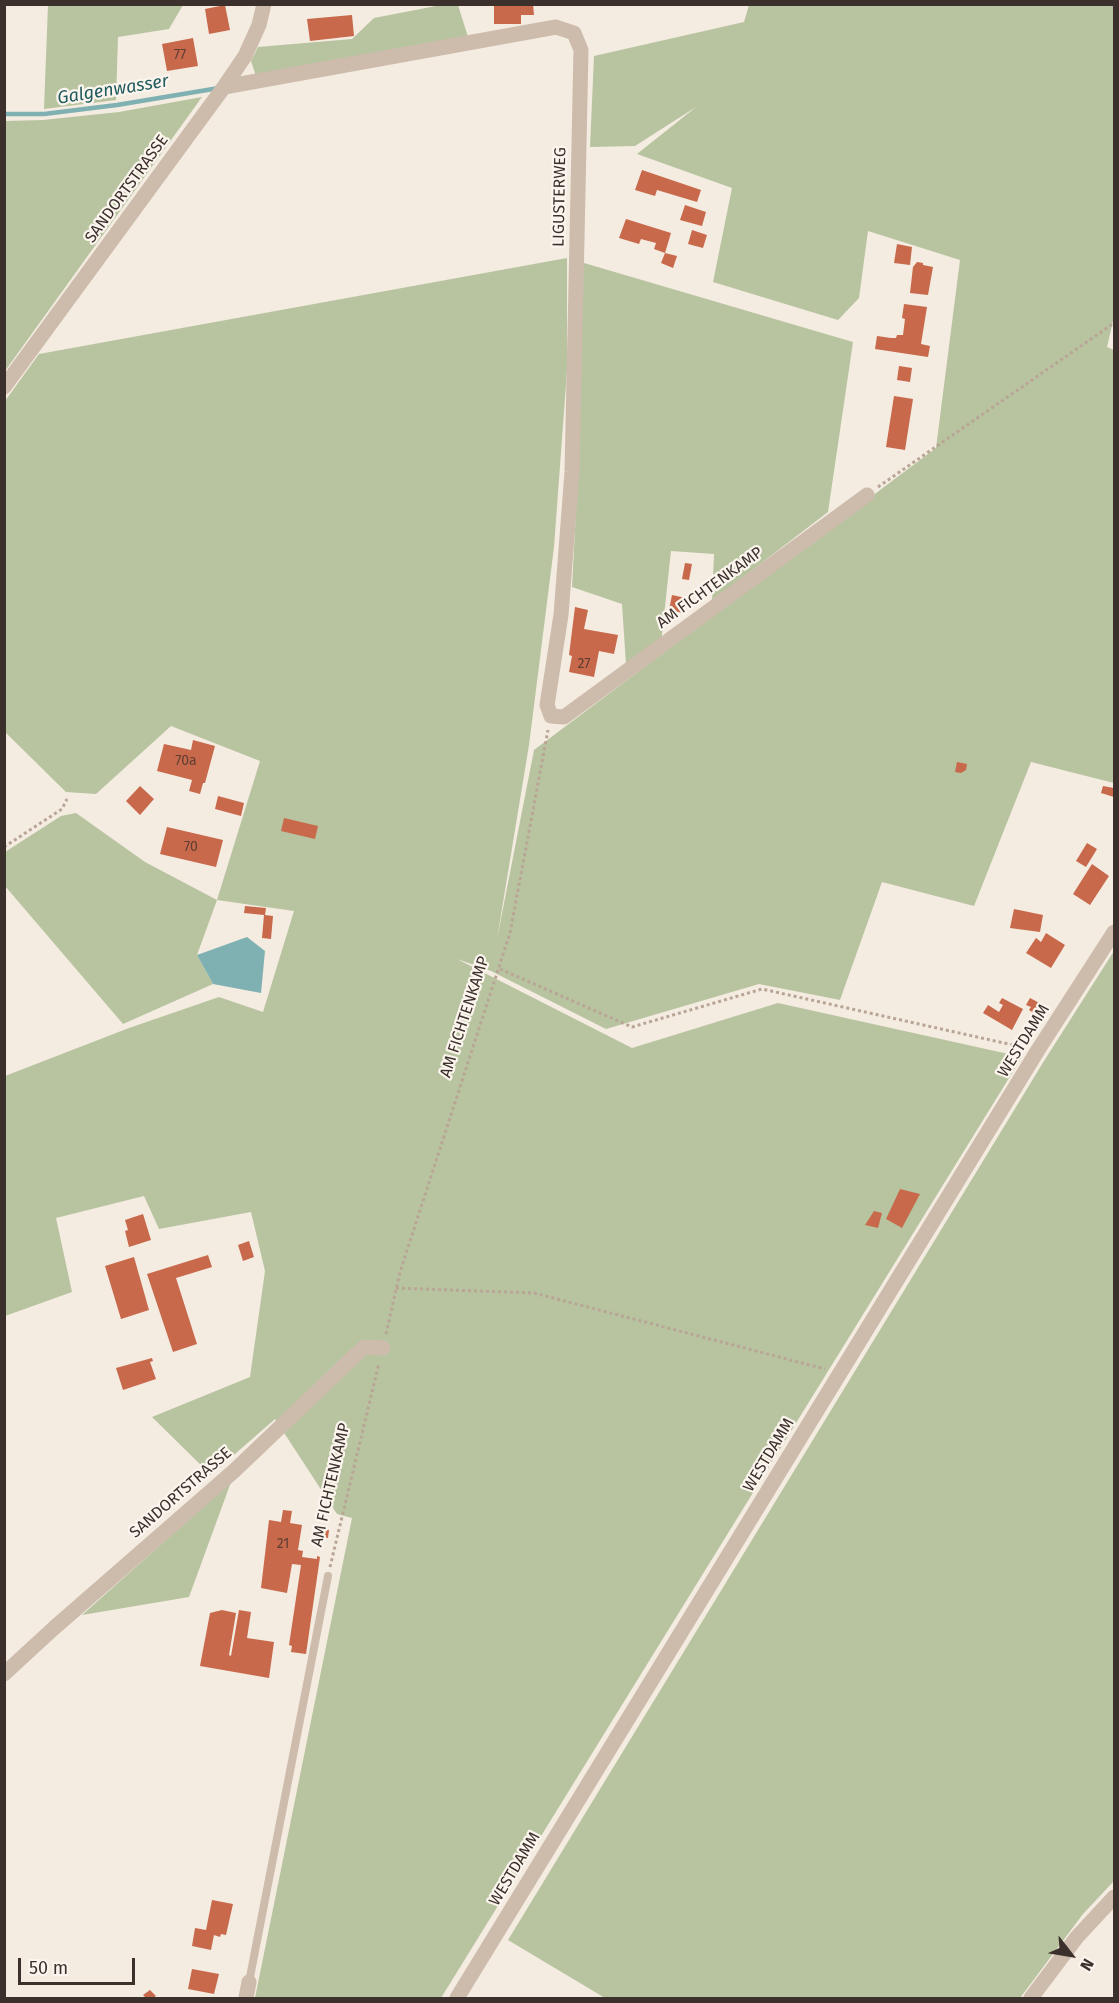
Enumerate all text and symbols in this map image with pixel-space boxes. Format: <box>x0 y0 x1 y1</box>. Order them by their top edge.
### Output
house number: 77 <box>174 47 186 63</box>
water label: Galgenwasser <box>56 71 170 109</box>
street label: SANDORTSTRASSE <box>81 131 173 247</box>
street label: LIGUSTERWEG <box>550 147 570 247</box>
street label: AM FICHTENKAMP <box>653 543 767 633</box>
house number: 27 <box>577 656 591 672</box>
house number: 70a <box>175 753 197 769</box>
house number: 70 <box>184 839 198 855</box>
street label: AM FICHTENKAMP <box>436 954 494 1080</box>
street label: WESTDAMM <box>994 1001 1054 1081</box>
street label: WESTDAMM <box>740 1415 798 1495</box>
street label: AM FICHTENKAMP <box>307 1421 355 1549</box>
street label: SANDORTSTRASSE <box>126 1444 236 1542</box>
house number: 21 <box>277 1536 289 1552</box>
street label: WESTDAMM <box>486 1829 544 1909</box>
north arrow <box>1041 1925 1101 1985</box>
scale bar <box>21 1946 138 1984</box>
text: N <box>1076 1955 1098 1974</box>
text: 50 m <box>29 1957 68 1979</box>

